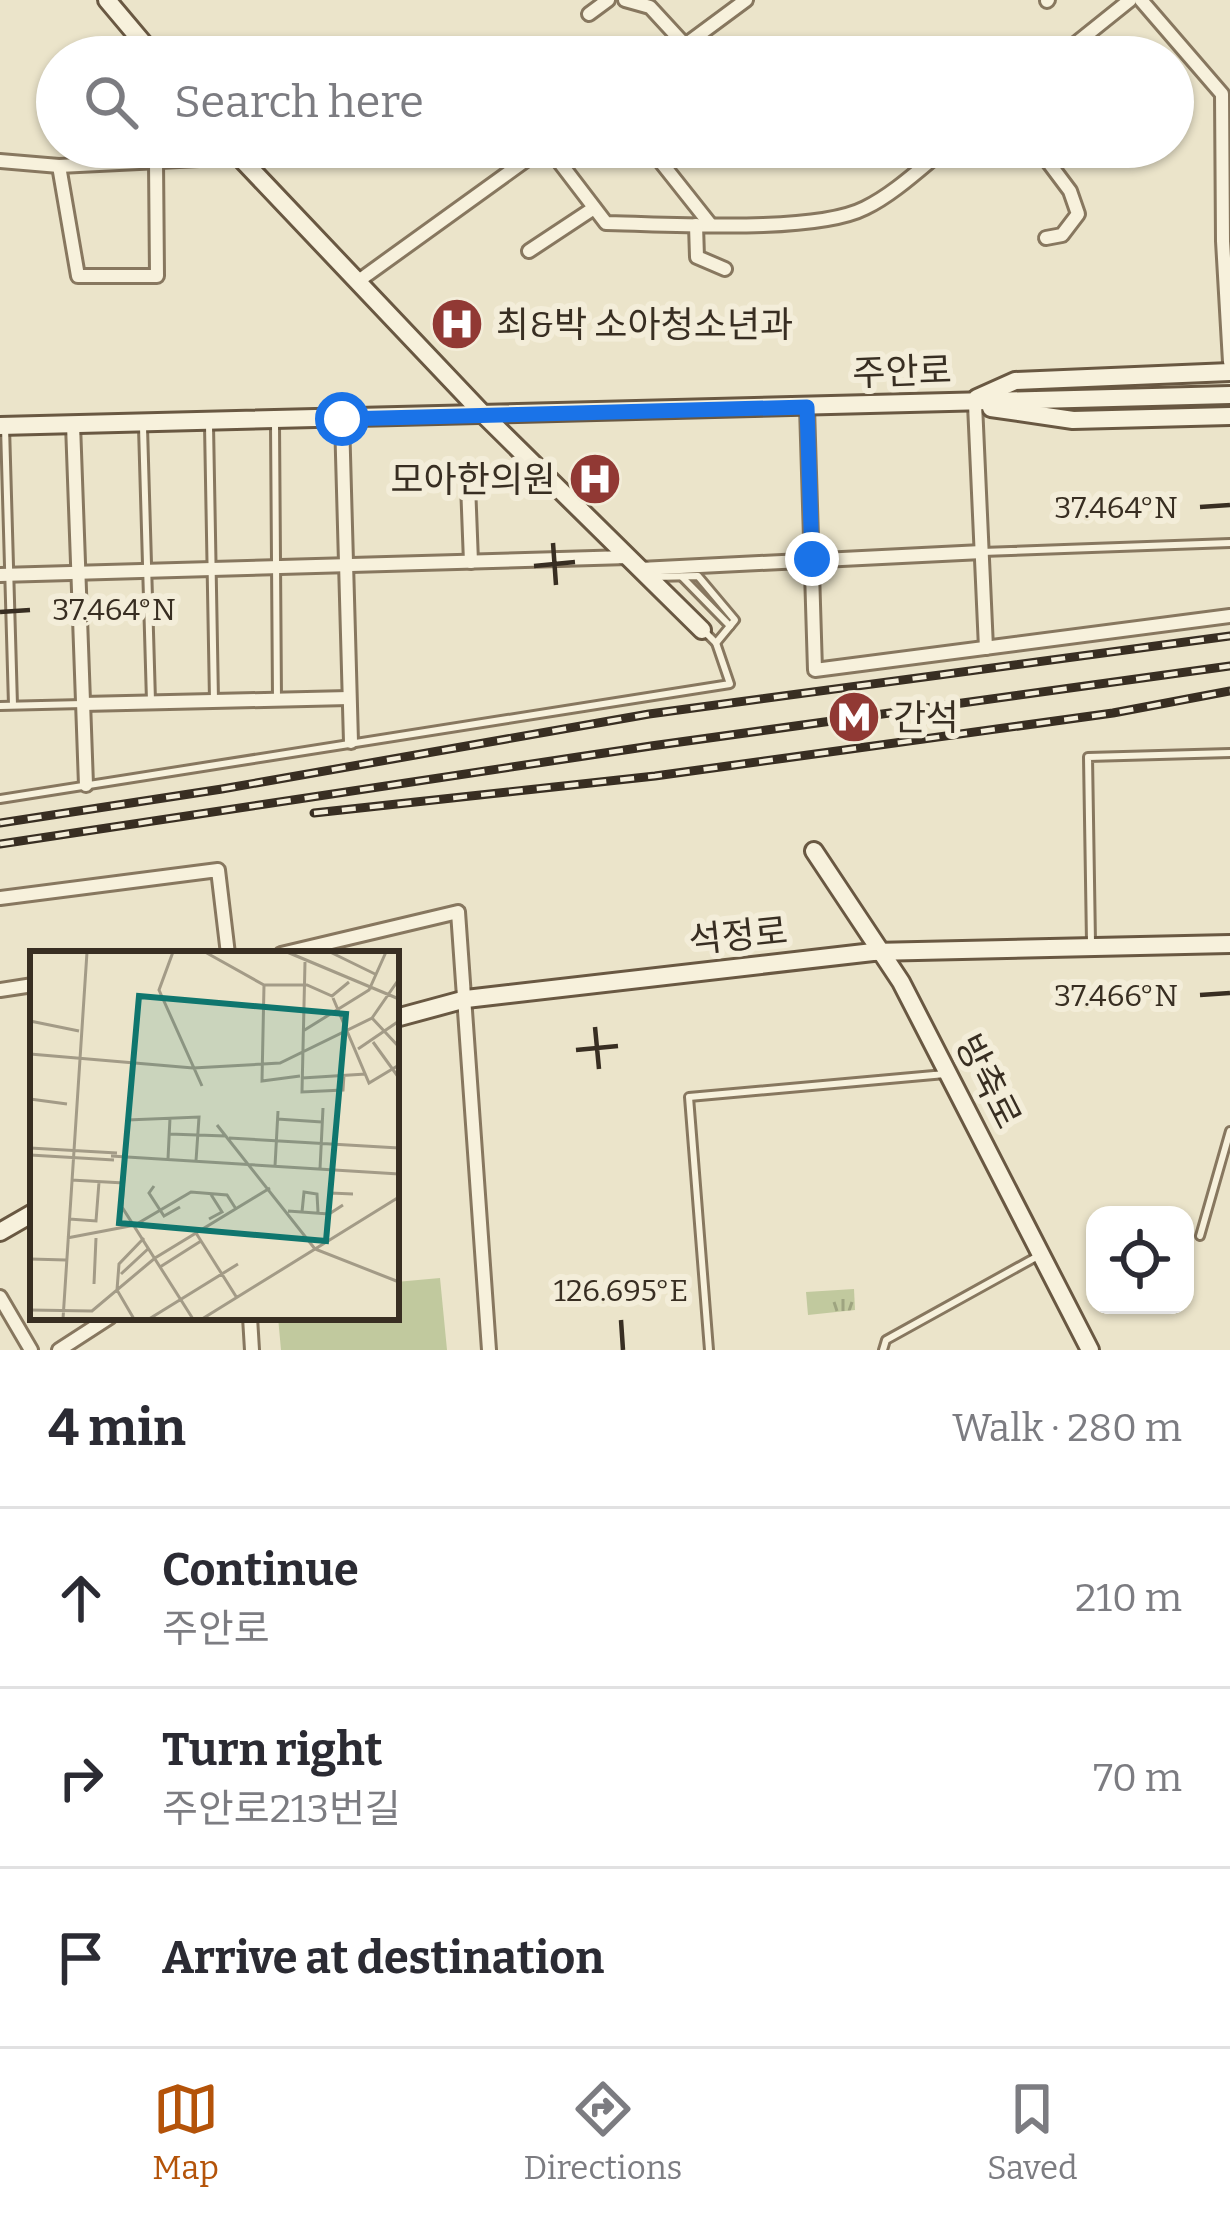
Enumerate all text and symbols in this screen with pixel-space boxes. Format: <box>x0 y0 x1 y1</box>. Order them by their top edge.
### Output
search box <box>36 36 1194 168</box>
icon: search <box>78 69 144 135</box>
text: Search here <box>174 75 424 129</box>
hospital icon: 최&박 소아청소년과 <box>429 296 485 352</box>
place label: 최&박 소아청소년과 <box>496 303 793 347</box>
street label: 주안로 <box>852 348 952 396</box>
route start <box>315 392 369 446</box>
hospital icon: 모아한의원 <box>567 451 623 507</box>
place label: 모아한의원 <box>390 458 556 502</box>
text: 37.464°N <box>1054 490 1178 526</box>
route end <box>785 532 839 586</box>
text: 37.464°N <box>52 592 176 628</box>
metro station icon: 간석 <box>826 689 882 745</box>
place label: 간석 <box>893 696 959 740</box>
street label: 석정로 <box>686 909 790 963</box>
inset map <box>30 951 399 1320</box>
text: 37.466°N <box>1054 978 1178 1014</box>
street label: 방축로 <box>946 1027 1030 1136</box>
map controls <box>1086 1206 1194 1314</box>
button: locate <box>1086 1206 1194 1314</box>
text: 126.695°E <box>554 1273 688 1309</box>
text: 4 min <box>48 1397 186 1459</box>
text: Walk · 280 m <box>952 1405 1182 1451</box>
text: Continue <box>162 1543 359 1597</box>
icon: ahead <box>48 1565 114 1631</box>
text: 210 m <box>1075 1575 1182 1621</box>
text: 주안로 <box>162 1606 270 1652</box>
text: Turn right <box>162 1723 382 1777</box>
icon: right <box>48 1745 114 1811</box>
text: 70 m <box>1093 1755 1182 1801</box>
text: 주안로213번길 <box>162 1786 401 1832</box>
icon: arrive <box>48 1925 114 1991</box>
text: Arrive at destination <box>162 1931 604 1985</box>
tab: Map <box>152 2076 219 2188</box>
tab: Directions <box>524 2076 682 2188</box>
tab: Saved <box>987 2076 1078 2188</box>

